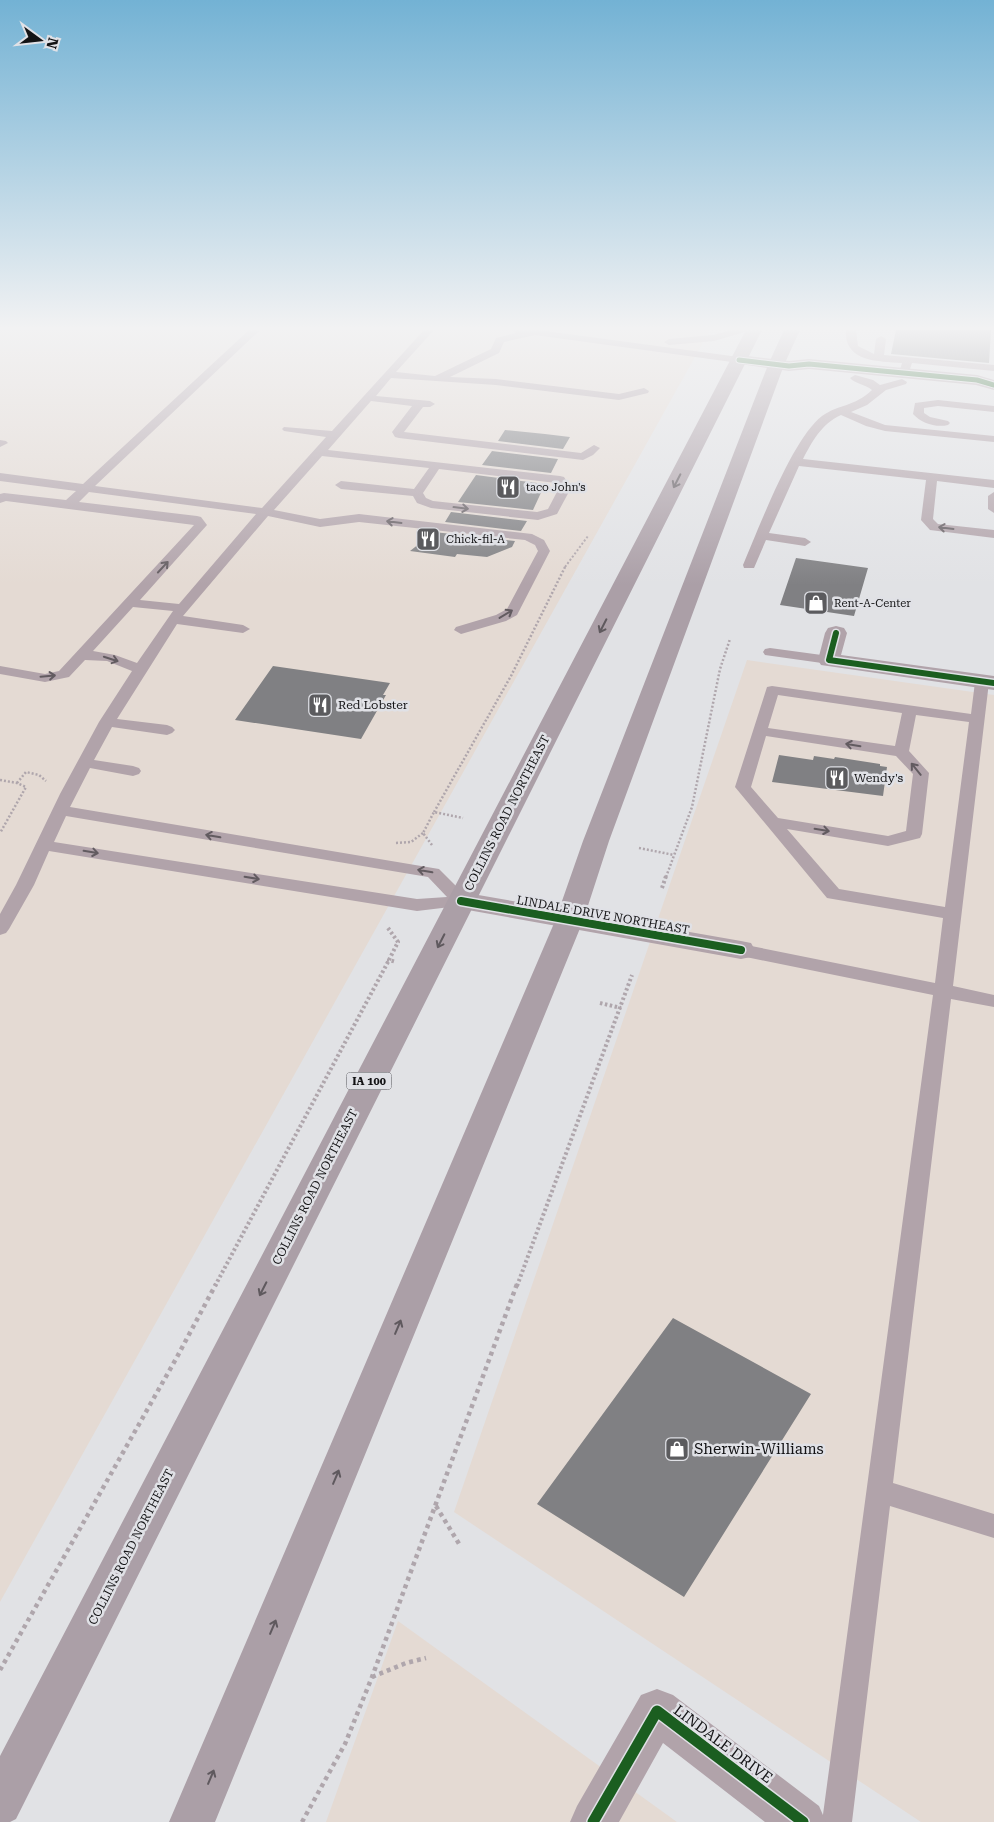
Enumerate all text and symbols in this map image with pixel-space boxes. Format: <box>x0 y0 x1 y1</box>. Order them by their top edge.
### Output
north arrow <box>15 15 65 65</box>
text: N <box>43 36 62 51</box>
one-way arrow <box>672 473 681 488</box>
restaurant icon: taco John's <box>495 474 521 500</box>
place label: taco John's <box>526 481 586 494</box>
one-way arrow <box>453 503 469 513</box>
one-way arrow <box>386 517 402 527</box>
one-way arrow <box>938 523 954 533</box>
restaurant icon: Chick-fil-A <box>415 526 441 552</box>
place label: Chick-fil-A <box>446 533 505 546</box>
one-way arrow <box>157 560 169 573</box>
shop icon: Rent-A-Center <box>803 590 829 616</box>
place label: Rent-A-Center <box>834 597 911 610</box>
one-way arrow <box>499 609 513 619</box>
one-way arrow <box>598 618 608 633</box>
one-way arrow <box>103 655 119 664</box>
one-way arrow <box>40 672 56 681</box>
restaurant icon: Red Lobster <box>307 692 333 718</box>
place label: Red Lobster <box>338 698 408 712</box>
street label: COLLINS ROAD NORTHEAST <box>462 733 552 893</box>
one-way arrow <box>846 740 862 750</box>
one-way arrow <box>910 762 921 775</box>
restaurant icon: Wendy's <box>824 765 850 791</box>
place label: Wendy's <box>854 771 904 785</box>
one-way arrow <box>813 826 829 836</box>
one-way arrow <box>205 830 221 840</box>
one-way arrow <box>83 848 99 858</box>
one-way arrow <box>417 866 433 876</box>
one-way arrow <box>243 874 259 884</box>
street label: LINDALE DRIVE NORTHEAST <box>515 893 691 937</box>
one-way arrow <box>436 934 446 949</box>
road number: IA 100 <box>346 1072 392 1090</box>
street label: COLLINS ROAD NORTHEAST <box>270 1107 360 1267</box>
one-way arrow <box>258 1281 267 1296</box>
one-way arrow <box>394 1320 404 1335</box>
shop icon: Sherwin-Williams <box>664 1436 690 1462</box>
place label: Sherwin-Williams <box>694 1440 824 1458</box>
street label: COLLINS ROAD NORTHEAST <box>86 1467 176 1627</box>
one-way arrow <box>331 1470 341 1485</box>
one-way arrow <box>269 1620 279 1635</box>
street label: LINDALE DRIVE <box>670 1701 776 1787</box>
one-way arrow <box>206 1770 216 1785</box>

